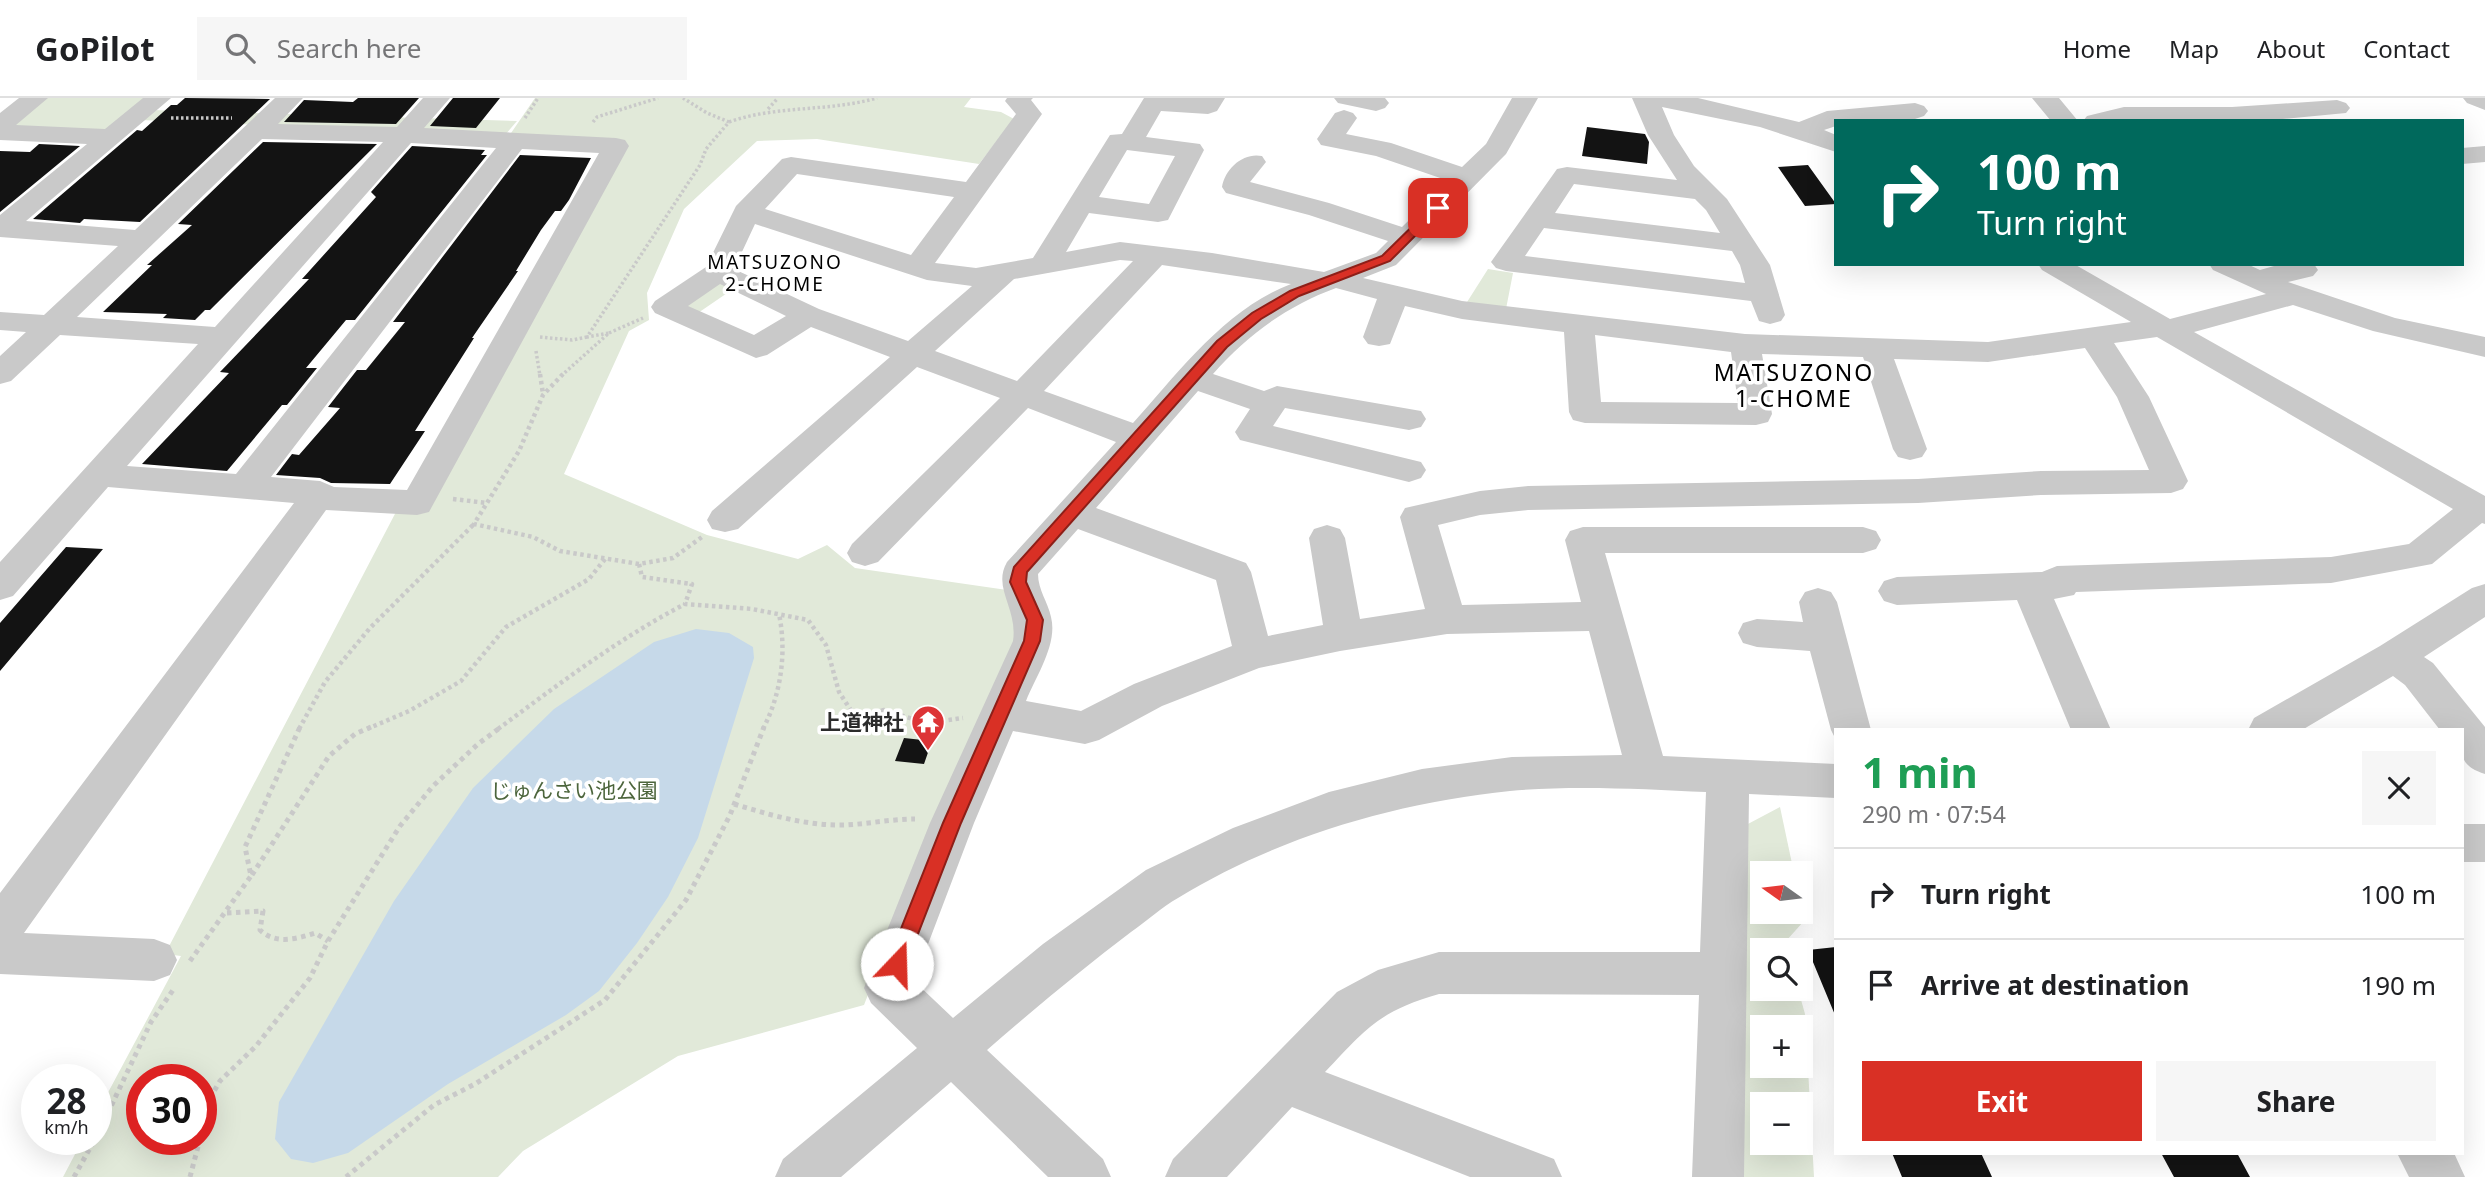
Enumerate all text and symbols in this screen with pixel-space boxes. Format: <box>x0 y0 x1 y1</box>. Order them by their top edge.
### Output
search box <box>197 17 687 80</box>
text: GoPilot <box>35 26 155 71</box>
icon: search <box>221 29 259 67</box>
text: Search here <box>277 30 421 66</box>
text: Home <box>2063 32 2131 65</box>
text: Map <box>2169 32 2219 65</box>
text: About <box>2257 32 2325 65</box>
text: Contact <box>2363 32 2450 65</box>
text: 100 m <box>1977 138 2122 204</box>
icon: right <box>1862 147 1953 238</box>
pin <box>1408 178 1468 238</box>
icon: arrive <box>1419 189 1457 227</box>
text: Turn right <box>1977 201 2127 244</box>
district label: MATSUZONO 2-CHOME <box>707 249 843 297</box>
district label: MATSUZONO 1-CHOME <box>1714 356 1874 414</box>
temple icon: 上道神社 <box>909 703 947 752</box>
place label: 上道神社 <box>820 708 904 736</box>
text: 1 min <box>1862 743 1978 800</box>
button: close <box>2362 751 2436 825</box>
park label: じゅんさい池公園 <box>490 776 658 804</box>
text: 290 m · 07:54 <box>1862 798 2006 830</box>
north arrow <box>1750 861 1813 924</box>
map controls <box>1750 861 1813 1155</box>
icon: right <box>1862 875 1900 913</box>
text: Turn right <box>1921 876 2051 912</box>
text: 100 m <box>2360 876 2436 912</box>
position arrow <box>860 927 934 1001</box>
button: search <box>1750 938 1813 1001</box>
icon: arrive <box>1862 966 1900 1004</box>
text: Arrive at destination <box>1921 967 2190 1003</box>
text: 190 m <box>2360 967 2436 1003</box>
button: + <box>1750 1015 1813 1078</box>
button: Exit <box>1862 1061 2142 1141</box>
button: Share <box>2156 1061 2436 1141</box>
speed limit sign: 30 <box>126 1064 217 1155</box>
text: 28 <box>46 1077 87 1124</box>
button: − <box>1750 1092 1813 1155</box>
text: km/h <box>44 1115 89 1139</box>

